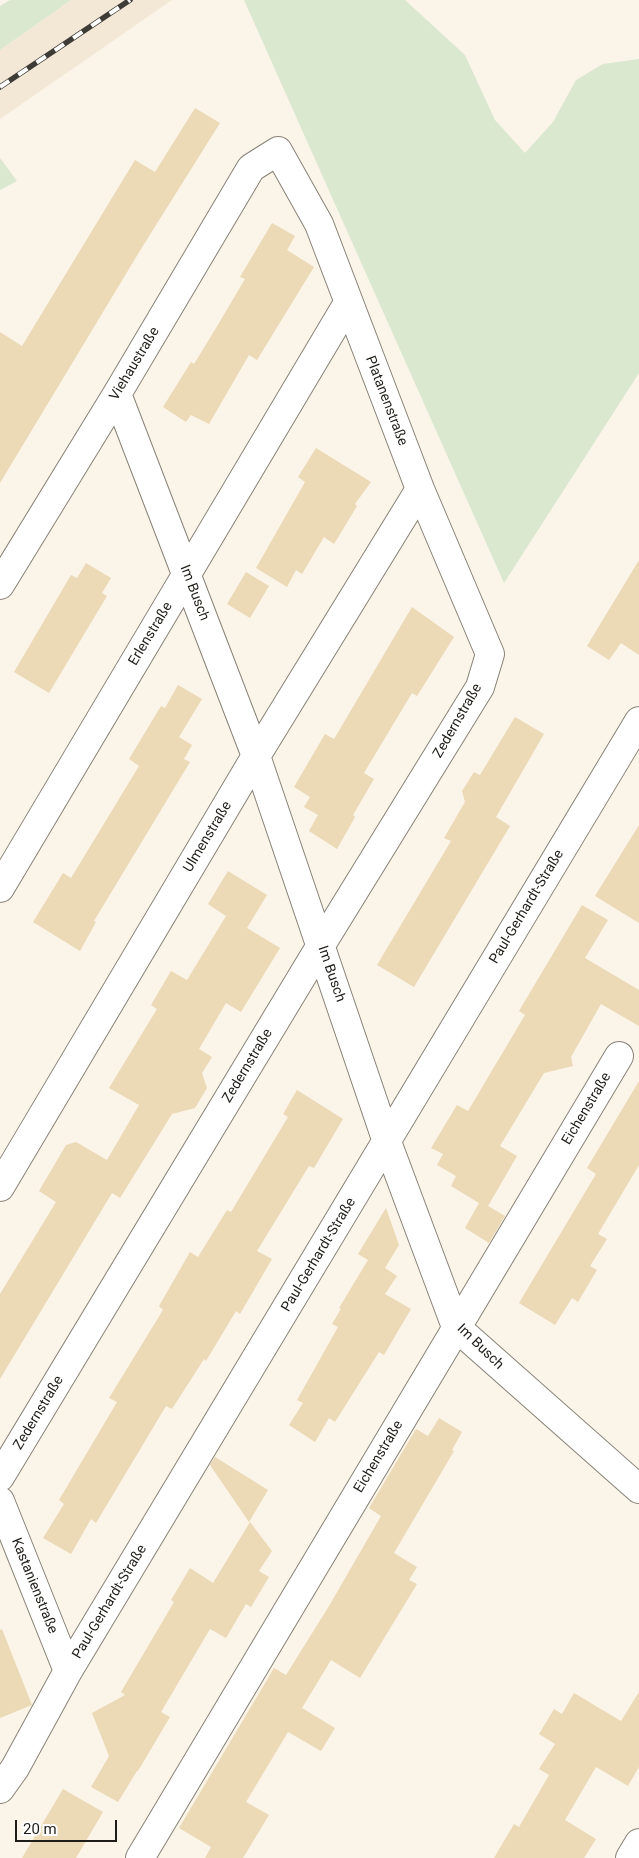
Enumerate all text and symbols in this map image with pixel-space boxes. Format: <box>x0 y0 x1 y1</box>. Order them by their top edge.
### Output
street label: Viehaustraße <box>107 324 163 404</box>
street label: Platanenstraße <box>361 354 411 448</box>
street label: Im Busch <box>176 563 212 623</box>
street label: Erlenstraße <box>126 599 176 669</box>
street label: Zedernstraße <box>430 681 486 761</box>
street label: Ulmenstraße <box>180 799 236 875</box>
street label: Paul-Gerhardt-Straße <box>486 847 568 967</box>
street label: Im Busch <box>314 944 348 1004</box>
street label: Zedernstraße <box>219 1026 277 1106</box>
street label: Eichenstraße <box>559 1070 615 1148</box>
street label: Paul-Gerhardt-Straße <box>278 1195 360 1315</box>
street label: Im Busch <box>453 1321 507 1373</box>
street label: Zedernstraße <box>10 1373 68 1453</box>
street label: Eichenstraße <box>351 1418 407 1496</box>
street label: Kastanienstraße <box>7 1536 61 1636</box>
street label: Paul-Gerhardt-Straße <box>69 1542 151 1662</box>
scale bar <box>18 1810 120 1842</box>
text: 20 m <box>23 1820 57 1838</box>

